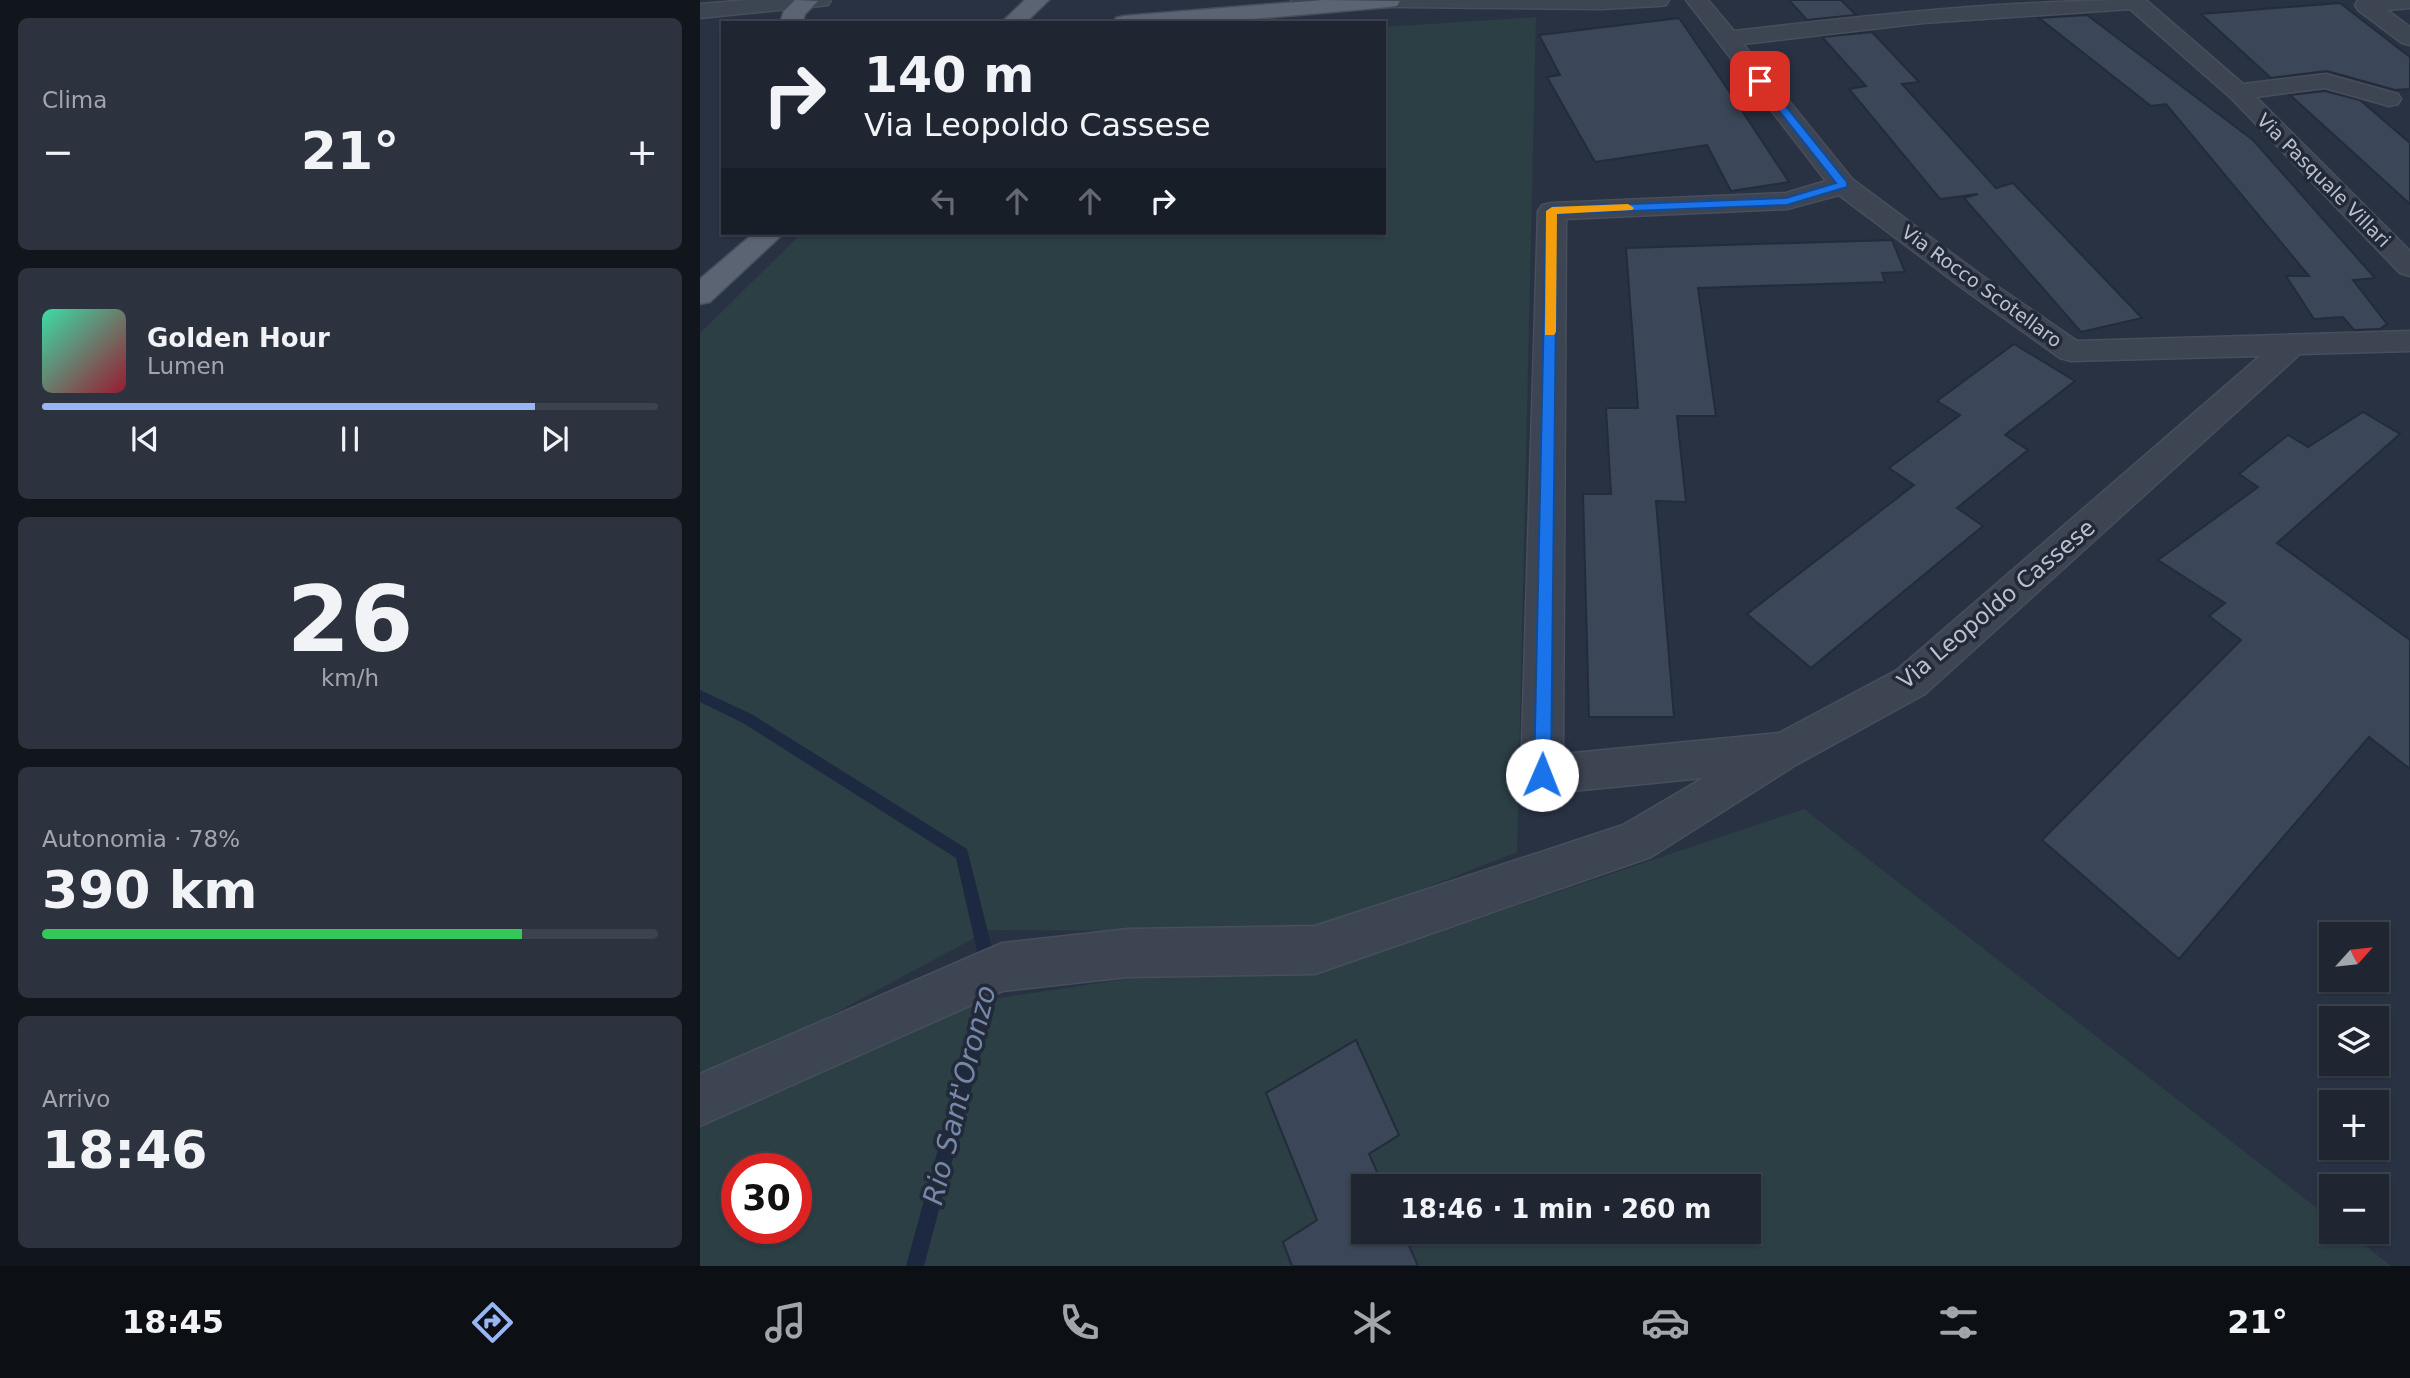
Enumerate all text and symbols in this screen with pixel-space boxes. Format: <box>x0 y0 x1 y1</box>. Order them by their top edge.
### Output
text: 140 m <box>864 47 1034 104</box>
icon: right <box>749 49 840 140</box>
pin <box>1730 51 1790 111</box>
icon: arrive <box>1741 62 1779 100</box>
text: Clima <box>42 87 107 113</box>
text: Via Leopoldo Cassese <box>864 106 1211 144</box>
street label: Via Pasquale Villari <box>2253 109 2395 251</box>
text: 21° <box>301 121 399 181</box>
text: − <box>42 130 74 174</box>
text: + <box>626 130 658 174</box>
icon: left <box>925 182 963 220</box>
icon: ahead <box>998 182 1036 220</box>
icon: ahead <box>1071 182 1109 220</box>
icon: right <box>1144 182 1182 220</box>
street label: Via Rocco Scotellaro <box>1898 221 2066 351</box>
text: Golden Hour <box>147 323 330 353</box>
text: Lumen <box>147 353 225 379</box>
icon: previous <box>126 420 164 458</box>
icon: pause <box>331 420 369 458</box>
icon: next <box>536 420 574 458</box>
street label: Via Leopoldo Cassese <box>1892 514 2100 694</box>
text: 26 <box>287 567 413 672</box>
text: km/h <box>321 665 379 691</box>
position arrow <box>1505 738 1579 812</box>
text: Autonomia · 78% <box>42 826 240 852</box>
text: 390 km <box>42 860 257 920</box>
north arrow <box>2319 922 2389 992</box>
map controls <box>2319 922 2389 1244</box>
water label: Rio Sant'Oronzo <box>916 982 1003 1208</box>
button: layers <box>2319 1006 2389 1076</box>
text: Arrivo <box>42 1086 110 1112</box>
button: + <box>2319 1090 2389 1160</box>
text: 18:46 <box>42 1120 208 1180</box>
speed limit sign: 30 <box>721 1153 812 1244</box>
button: − <box>2319 1174 2389 1244</box>
text: 18:46 · 1 min · 260 m <box>1401 1194 1711 1224</box>
icon: directions <box>468 1298 517 1347</box>
icon: music <box>761 1298 810 1347</box>
icon: phone <box>1055 1298 1104 1347</box>
icon: climate <box>1348 1298 1397 1347</box>
icon: car <box>1641 1298 1690 1347</box>
icon: filters <box>1934 1298 1983 1347</box>
text: 18:45 <box>122 1303 224 1341</box>
text: 21° <box>2227 1303 2288 1341</box>

